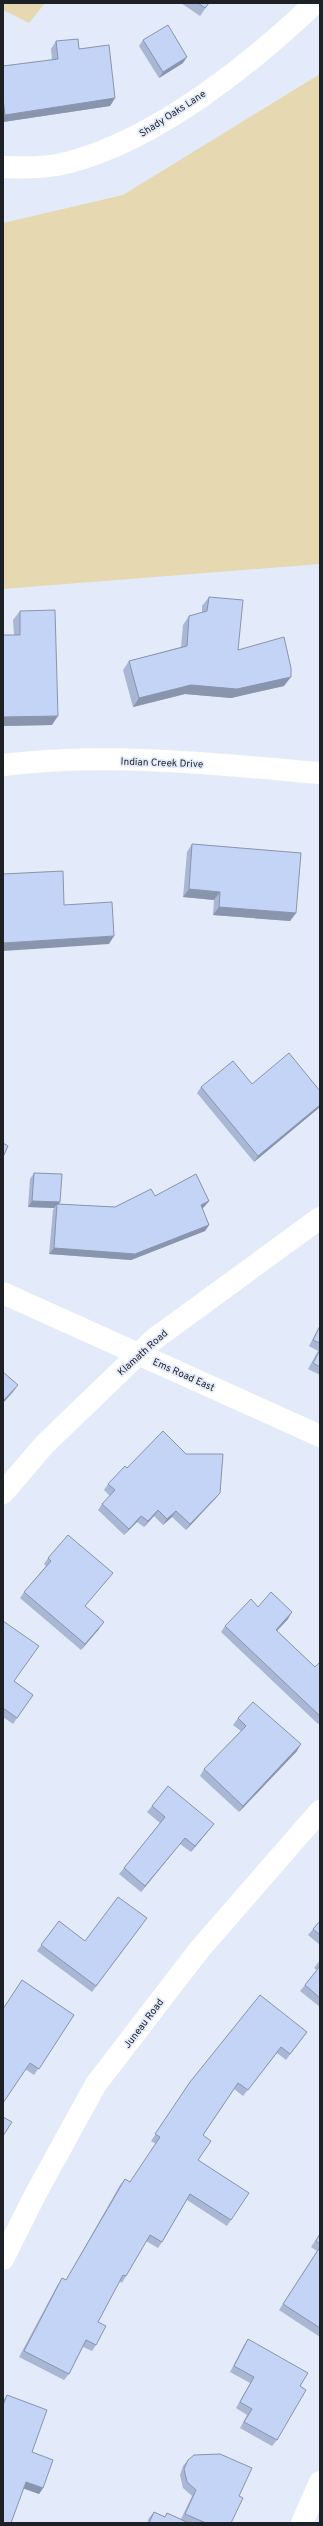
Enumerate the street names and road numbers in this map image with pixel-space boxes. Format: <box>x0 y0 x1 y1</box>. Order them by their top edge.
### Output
street label: Shady Oaks Lane <box>137 88 209 141</box>
street label: Indian Creek Drive <box>120 756 203 771</box>
street label: Klamath Road <box>115 1327 171 1379</box>
street label: Ems Road East <box>150 1356 217 1395</box>
street label: Juneau Road <box>121 1997 167 2051</box>

